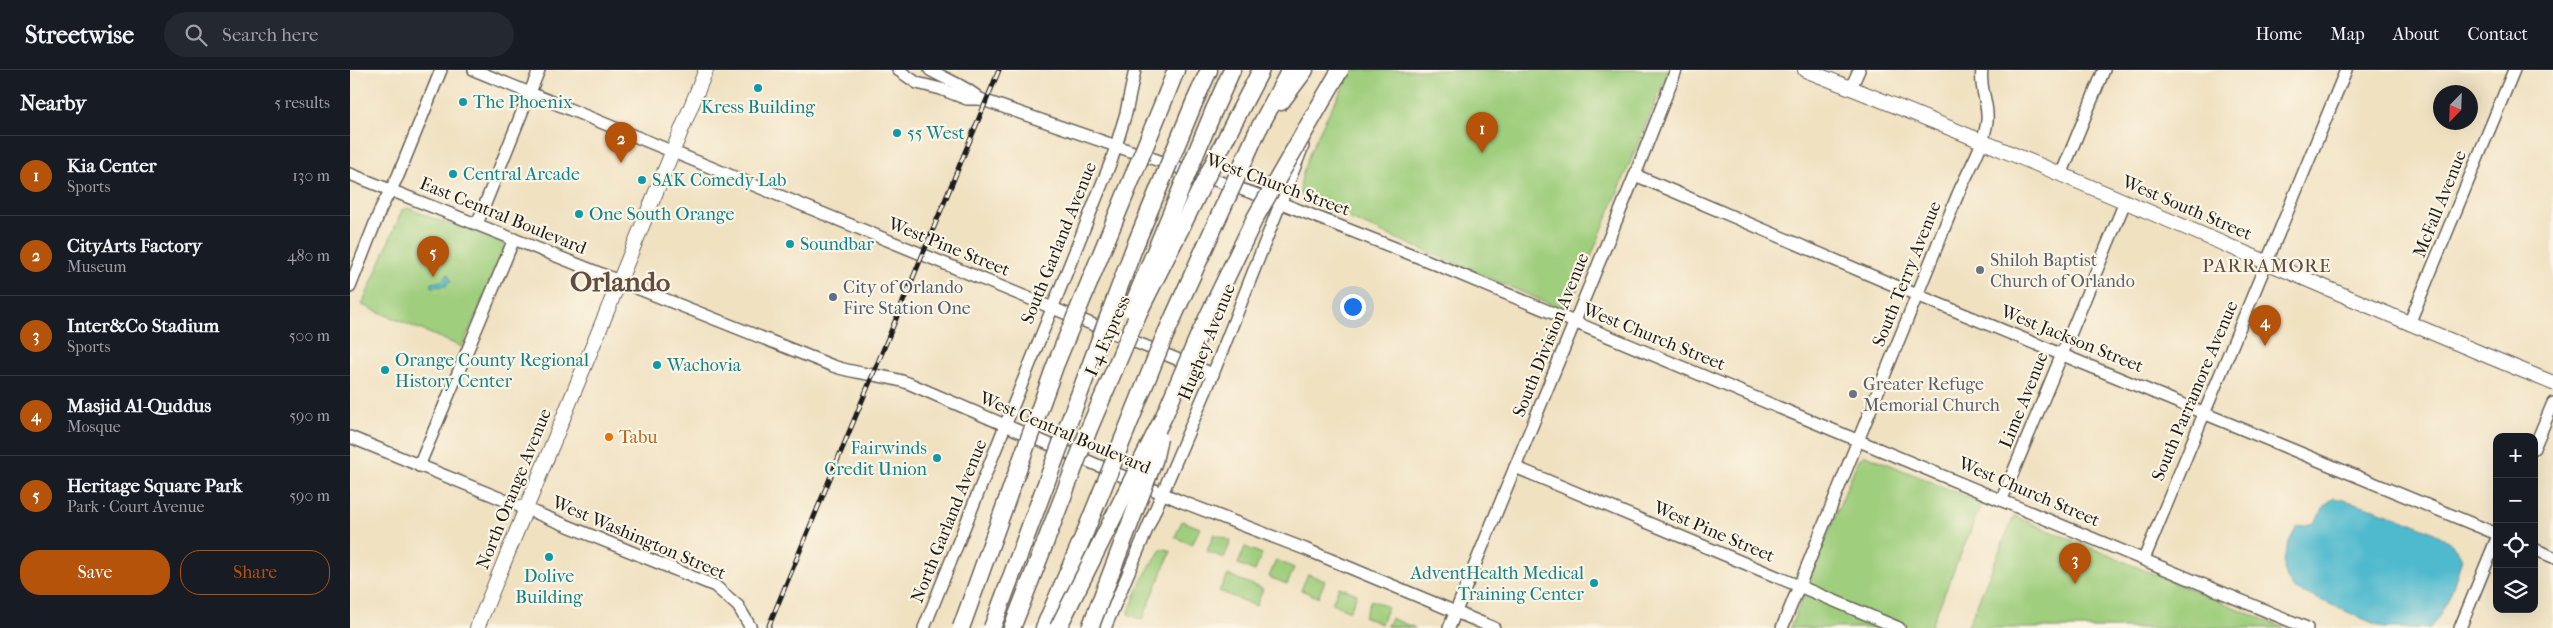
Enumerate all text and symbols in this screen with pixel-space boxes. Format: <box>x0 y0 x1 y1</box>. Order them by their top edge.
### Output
search box <box>164 12 514 57</box>
text: Streetwise <box>25 21 134 49</box>
icon: search <box>182 21 210 49</box>
text: Search here <box>222 24 318 46</box>
text: Home <box>2255 24 2302 45</box>
text: Map <box>2330 24 2365 45</box>
text: About <box>2393 24 2439 45</box>
text: Contact <box>2467 24 2528 45</box>
marker: Kress Building <box>752 82 764 94</box>
north arrow <box>2433 85 2478 130</box>
text: Nearby <box>20 91 86 115</box>
place label: The Phoenix <box>473 92 573 113</box>
text: 5 results <box>274 93 330 112</box>
marker: The Phoenix <box>457 96 469 108</box>
place label: Kress Building <box>701 97 815 118</box>
pin: 1 <box>1466 112 1498 153</box>
pin: 2 <box>605 122 637 163</box>
place label: 55 West <box>907 123 965 144</box>
marker: 55 West <box>891 127 903 139</box>
street label: McFall Avenue <box>2409 147 2471 261</box>
street label: West Church Street <box>1202 149 1353 221</box>
text: Kia Center <box>67 155 157 177</box>
street label: South Garland Avenue <box>1017 159 1101 327</box>
place label: Central Arcade <box>463 164 580 185</box>
text: 1 <box>33 166 39 185</box>
text: 130 m <box>292 166 330 185</box>
marker: Central Arcade <box>447 168 459 180</box>
place label: SAK Comedy Lab <box>652 170 787 191</box>
street label: West South Street <box>2118 171 2255 245</box>
street label: East Central Boulevard <box>417 173 589 259</box>
marker: SAK Comedy Lab <box>636 174 648 186</box>
text: Sports <box>67 177 110 196</box>
street label: South Terry Avenue <box>1868 198 1946 350</box>
place label: One South Orange <box>589 204 734 225</box>
marker: One South Orange <box>573 208 585 220</box>
street label: West Pine Street <box>884 213 1013 281</box>
place label: Soundbar <box>800 234 874 255</box>
text: CityArts Factory <box>67 235 202 257</box>
pin: 5 <box>417 236 449 277</box>
marker: Soundbar <box>784 238 796 250</box>
text: 2 <box>32 246 40 265</box>
text: 480 m <box>287 246 330 265</box>
street label: South Division Avenue <box>1508 250 1594 420</box>
place label: Shiloh Baptist Church of Orlando <box>1990 250 2135 292</box>
district label: PARRAMORE <box>2202 255 2332 277</box>
text: Museum <box>67 257 127 276</box>
marker: Shiloh Baptist Church of Orlando <box>1974 264 1986 276</box>
district label: Orlando <box>570 265 670 298</box>
place label: City of Orlando Fire Station One <box>843 277 971 319</box>
street label: Hughey Avenue <box>1174 280 1240 403</box>
marker: City of Orlando Fire Station One <box>827 291 839 303</box>
street label: I-4 Express <box>1081 292 1135 380</box>
your location <box>1340 294 1366 320</box>
street label: South Parramore Avenue <box>2147 298 2243 484</box>
street label: West Church Street <box>1579 299 1729 375</box>
street label: West Jackson Street <box>1997 300 2147 377</box>
pin: 4 <box>2249 305 2281 346</box>
text: Inter&Co Stadium <box>67 315 219 337</box>
text: 3 <box>33 326 39 345</box>
text: 500 m <box>289 326 330 345</box>
text: Sports <box>67 337 110 356</box>
street label: Lime Avenue <box>1995 349 2053 451</box>
place label: Orange County Regional History Center <box>395 350 589 392</box>
place label: Wachovia <box>666 355 742 376</box>
marker: Wachovia <box>651 359 663 371</box>
marker: Orange County Regional History Center <box>379 364 391 376</box>
place label: Greater Refuge Memorial Church <box>1863 374 2000 416</box>
street label: West Central Boulevard <box>975 387 1154 479</box>
marker: Greater Refuge Memorial Church <box>1847 388 1859 400</box>
text: Masjid Al-Quddus <box>67 395 211 417</box>
street label: North Orange Avenue <box>472 405 556 573</box>
text: 4 <box>31 406 41 425</box>
text: 590 m <box>289 406 330 425</box>
text: Mosque <box>67 417 121 436</box>
place label: Tabu <box>619 427 657 448</box>
marker: Tabu <box>603 431 615 443</box>
map controls <box>2493 433 2538 613</box>
button: + <box>2493 433 2538 478</box>
street label: North Garland Avenue <box>907 436 991 606</box>
place label: Fairwinds Credit Union <box>824 438 928 480</box>
marker: Fairwinds Credit Union <box>931 452 943 464</box>
street label: West Church Street <box>1954 452 2103 531</box>
text: Heritage Square Park <box>67 475 242 497</box>
button: − <box>2493 478 2538 523</box>
text: 5 <box>33 486 39 505</box>
text: 590 m <box>289 486 330 505</box>
street label: West Washington Street <box>548 491 730 584</box>
text: Park · Court Avenue <box>67 497 204 516</box>
street label: West Pine Street <box>1650 497 1778 567</box>
button: locate <box>2493 523 2538 568</box>
pin: 3 <box>2059 543 2091 584</box>
button: Save <box>20 550 170 595</box>
button: Share <box>180 550 330 595</box>
marker: Dolive Building <box>543 551 555 563</box>
place label: AdventHealth Medical Training Center <box>1409 563 1584 605</box>
place label: Dolive Building <box>515 566 583 608</box>
button: layers <box>2493 568 2538 613</box>
marker: AdventHealth Medical Training Center <box>1588 577 1600 589</box>

